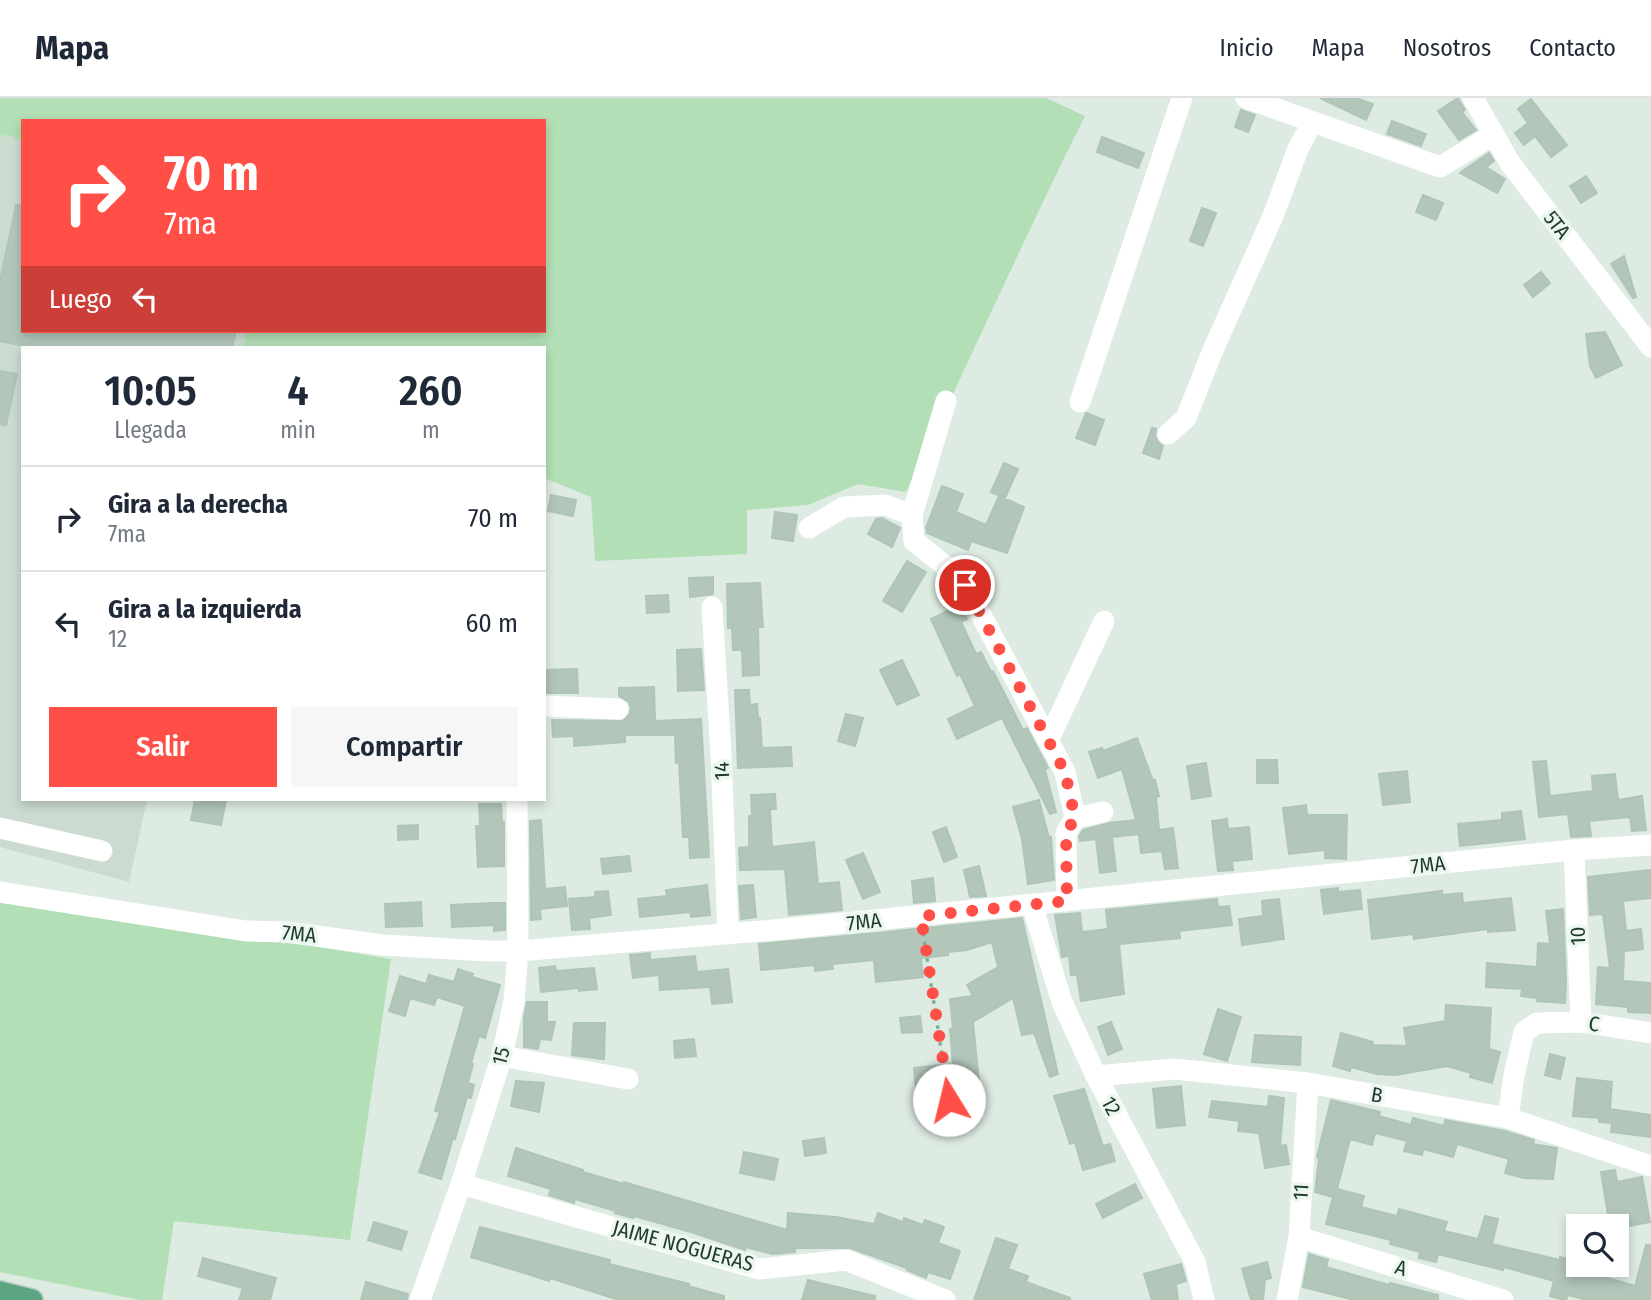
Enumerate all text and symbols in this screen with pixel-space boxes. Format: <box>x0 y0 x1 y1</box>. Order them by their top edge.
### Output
text: Mapa <box>35 28 109 68</box>
text: Inicio <box>1220 34 1274 62</box>
text: Mapa <box>1312 34 1365 62</box>
text: Nosotros <box>1403 34 1491 62</box>
text: Contacto <box>1529 34 1616 62</box>
text: 70 m <box>164 144 259 203</box>
icon: right <box>49 147 140 238</box>
text: 7ma <box>164 204 217 242</box>
street label: 5TA <box>1538 206 1576 244</box>
icon: left <box>126 280 164 318</box>
text: Luego <box>49 284 112 315</box>
text: 10:05 <box>104 366 197 416</box>
text: 4 <box>287 366 309 416</box>
text: 260 <box>399 366 463 416</box>
text: Llegada <box>114 416 187 444</box>
text: min <box>280 416 316 444</box>
text: m <box>422 416 440 444</box>
text: Gira a la derecha <box>108 489 288 520</box>
icon: right <box>49 500 87 538</box>
text: 70 m <box>468 503 518 534</box>
text: 7ma <box>108 520 146 548</box>
pin <box>935 555 995 615</box>
icon: arrive <box>946 566 984 604</box>
text: Gira a la izquierda <box>108 594 302 625</box>
icon: left <box>49 605 87 643</box>
text: 60 m <box>465 608 518 639</box>
text: 12 <box>108 625 127 653</box>
button: Salir <box>49 707 277 787</box>
button: Compartir <box>291 707 518 787</box>
street label: 14 <box>709 761 735 781</box>
street label: 7MA <box>1409 850 1447 880</box>
street label: 7MA <box>845 907 883 937</box>
street label: 7MA <box>280 919 318 949</box>
street label: 10 <box>1565 926 1591 946</box>
street label: C <box>1587 1010 1601 1038</box>
street label: 15 <box>486 1044 516 1068</box>
position arrow <box>912 1063 986 1137</box>
street label: B <box>1369 1081 1385 1109</box>
street label: 12 <box>1095 1092 1127 1120</box>
street label: 11 <box>1288 1183 1314 1201</box>
map controls <box>1566 1214 1629 1277</box>
button: search <box>1566 1214 1629 1277</box>
street label: JAIME NOGUERAS <box>610 1215 756 1277</box>
street label: A <box>1392 1254 1410 1282</box>

